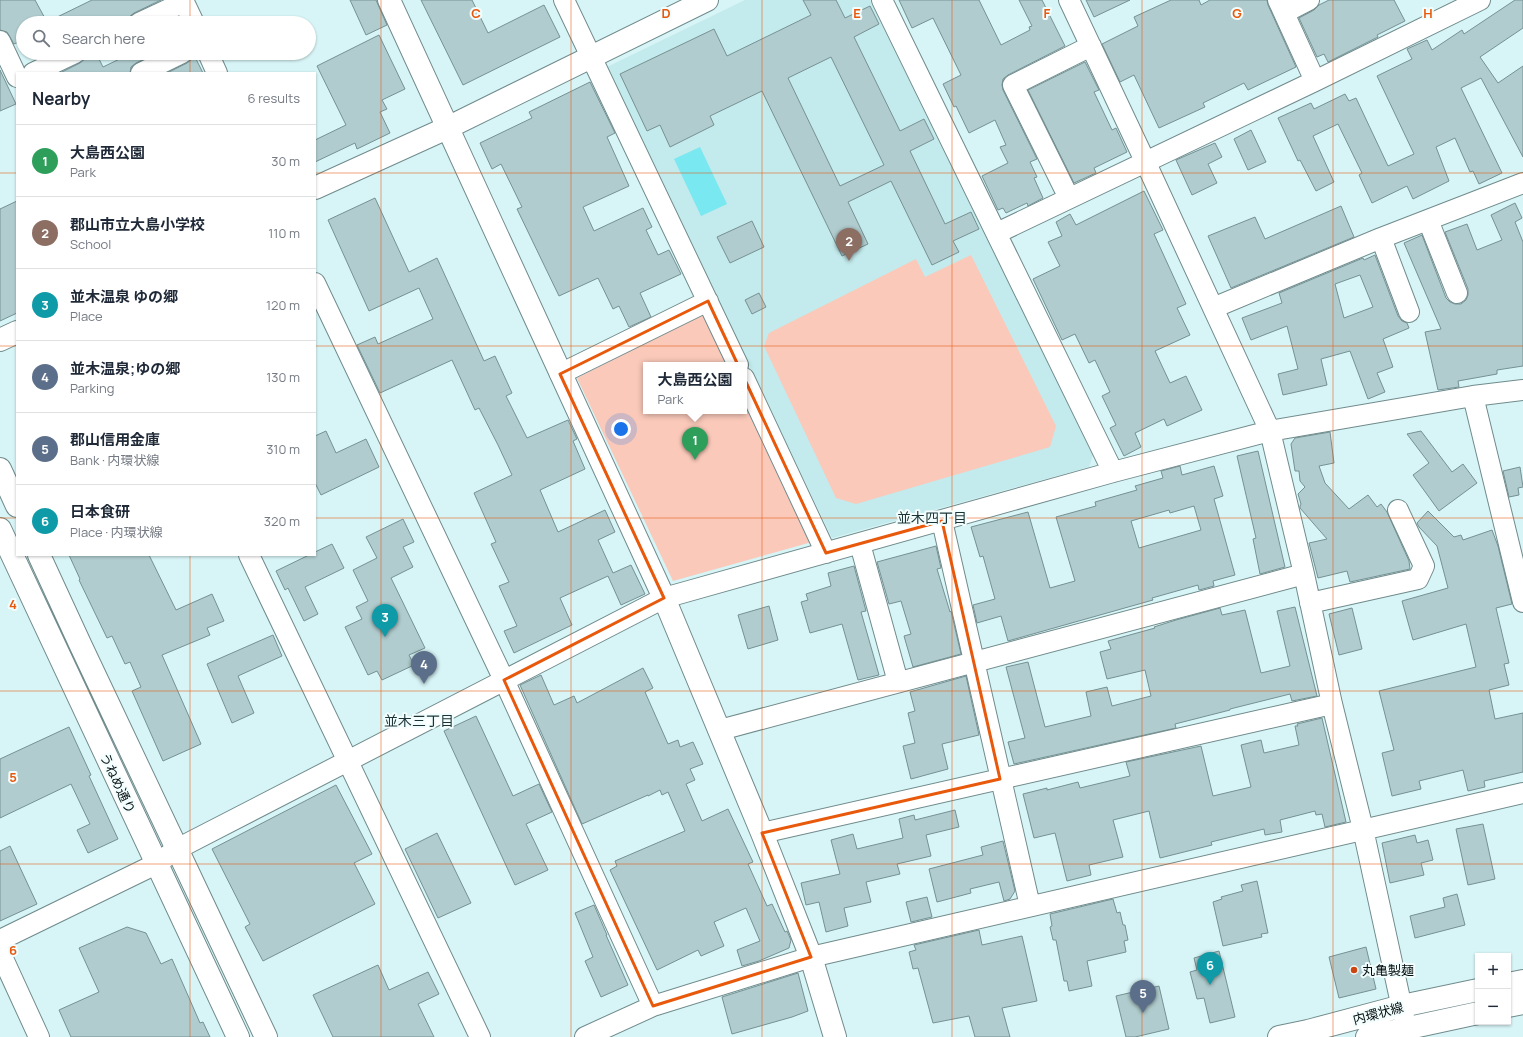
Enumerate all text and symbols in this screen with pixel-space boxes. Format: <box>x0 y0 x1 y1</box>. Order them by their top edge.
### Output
text: C <box>471 4 481 22</box>
text: D <box>661 4 671 22</box>
text: E <box>853 4 861 22</box>
text: F <box>1044 4 1051 22</box>
text: G <box>1232 4 1242 22</box>
text: H <box>1423 4 1433 22</box>
search box <box>16 16 316 60</box>
icon: search <box>30 27 52 49</box>
text: Search here <box>62 28 145 49</box>
text: Nearby <box>32 87 90 110</box>
text: 6 results <box>248 89 300 107</box>
text: 大島西公園 <box>70 142 145 163</box>
text: 1 <box>42 152 48 170</box>
text: 30 m <box>271 152 300 170</box>
text: Park <box>70 163 96 181</box>
text: 郡山市立大島小学校 <box>70 214 205 235</box>
text: 2 <box>41 224 49 242</box>
text: 110 m <box>268 224 300 242</box>
pin: 2 <box>836 228 862 261</box>
text: School <box>70 235 111 253</box>
text: 並木温泉 ゆの郷 <box>70 286 178 307</box>
text: 3 <box>41 296 49 314</box>
text: 120 m <box>266 296 300 314</box>
text: Place <box>70 307 103 325</box>
text: 並木温泉;ゆの郷 <box>70 358 180 379</box>
popup <box>643 362 747 414</box>
text: 4 <box>41 368 49 386</box>
text: 130 m <box>266 368 300 386</box>
text: 大島西公園 <box>657 369 733 390</box>
text: Parking <box>70 379 114 397</box>
text: Park <box>657 390 683 408</box>
your location <box>611 419 631 439</box>
pin: 1 <box>682 427 708 460</box>
text: 郡山信用金庫 <box>70 429 160 450</box>
text: 5 <box>41 440 49 458</box>
text: 310 m <box>266 440 300 458</box>
text: Bank · 内環状線 <box>70 451 160 469</box>
text: 日本食研 <box>70 501 130 522</box>
district label: 並木四丁目 <box>897 508 967 527</box>
text: 6 <box>41 512 49 530</box>
text: 320 m <box>264 512 300 530</box>
text: Place · 内環状線 <box>70 523 163 541</box>
text: 4 <box>9 595 17 613</box>
pin: 3 <box>372 604 398 637</box>
pin: 4 <box>411 651 437 684</box>
district label: 並木三丁目 <box>384 711 454 730</box>
street label: うねめ通り <box>96 750 140 816</box>
text: 5 <box>9 768 17 786</box>
text: 6 <box>9 941 17 959</box>
pin: 6 <box>1197 952 1223 985</box>
map controls <box>1475 953 1511 1025</box>
button: + <box>1475 953 1511 989</box>
place label: 丸亀製麺 <box>1362 961 1414 979</box>
marker: 丸亀製麺 <box>1349 965 1359 975</box>
pin: 5 <box>1130 980 1156 1013</box>
button: − <box>1475 989 1511 1025</box>
street label: 内環状線 <box>1351 998 1405 1028</box>

